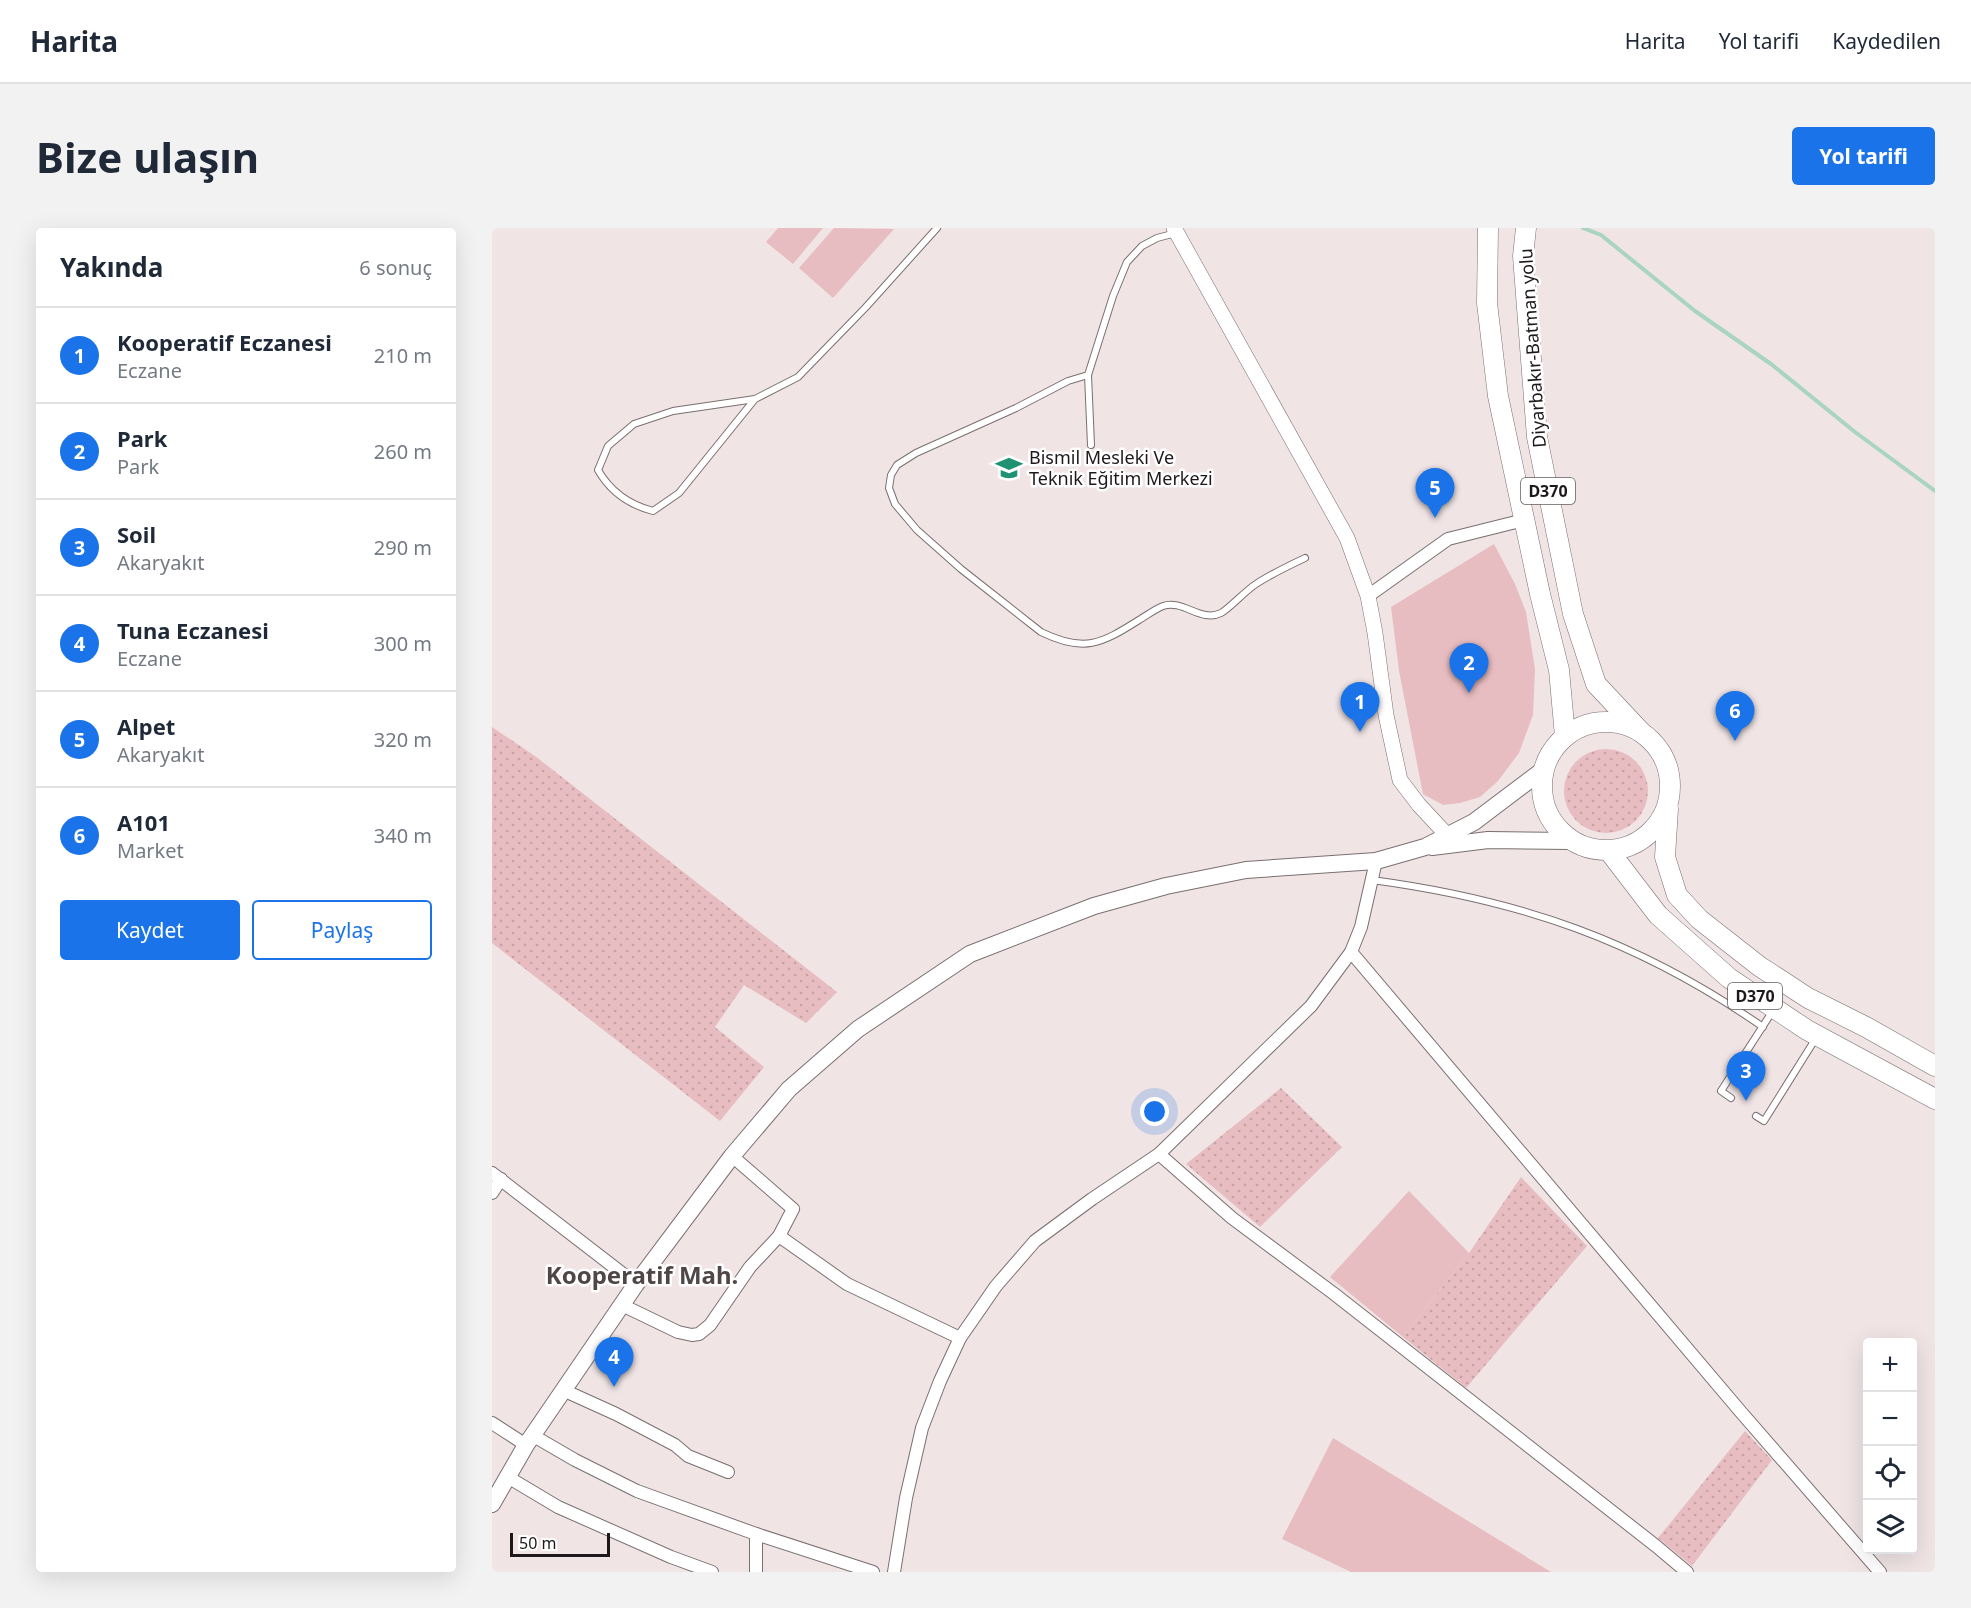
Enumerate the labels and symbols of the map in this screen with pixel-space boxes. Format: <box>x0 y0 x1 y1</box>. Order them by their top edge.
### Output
street label: Diyarbakır-Batman yolu <box>1513 247 1551 449</box>
place label: Bismil Mesleki Ve Teknik Eğitim Merkezi <box>1029 445 1213 490</box>
school or university icon: Bismil Mesleki Ve Teknik Eğitim Merkezi <box>994 453 1024 483</box>
pin: 5 <box>1416 468 1454 518</box>
road number: D370 <box>1521 478 1575 504</box>
pin: 2 <box>1450 644 1488 693</box>
pin: 1 <box>1340 682 1380 732</box>
pin: 6 <box>1716 692 1754 741</box>
road number: D370 <box>1728 983 1782 1009</box>
pin: 3 <box>1726 1052 1766 1101</box>
your location <box>1140 1097 1169 1126</box>
district label: Kooperatif Mah. <box>546 1258 738 1291</box>
pin: 4 <box>594 1338 634 1387</box>
scale bar <box>510 1530 610 1558</box>

